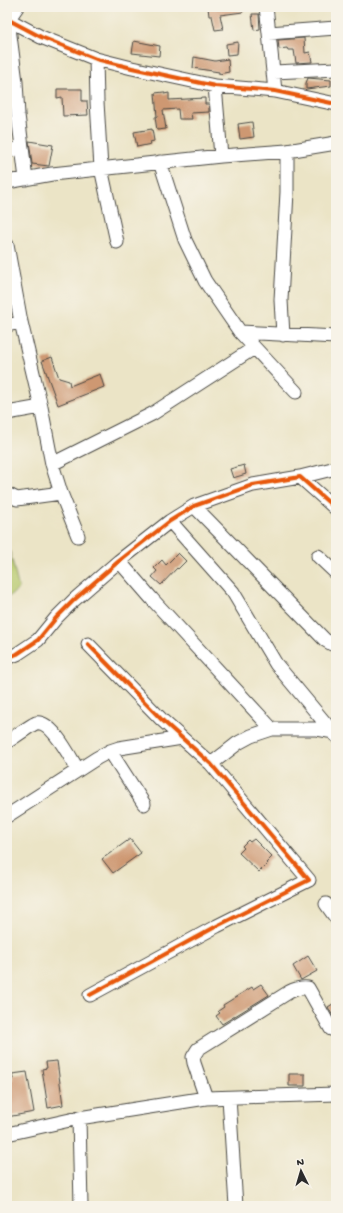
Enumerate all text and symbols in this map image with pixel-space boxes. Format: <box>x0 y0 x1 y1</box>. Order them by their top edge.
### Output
north arrow <box>281 1151 321 1191</box>
text: N <box>296 1157 304 1169</box>

